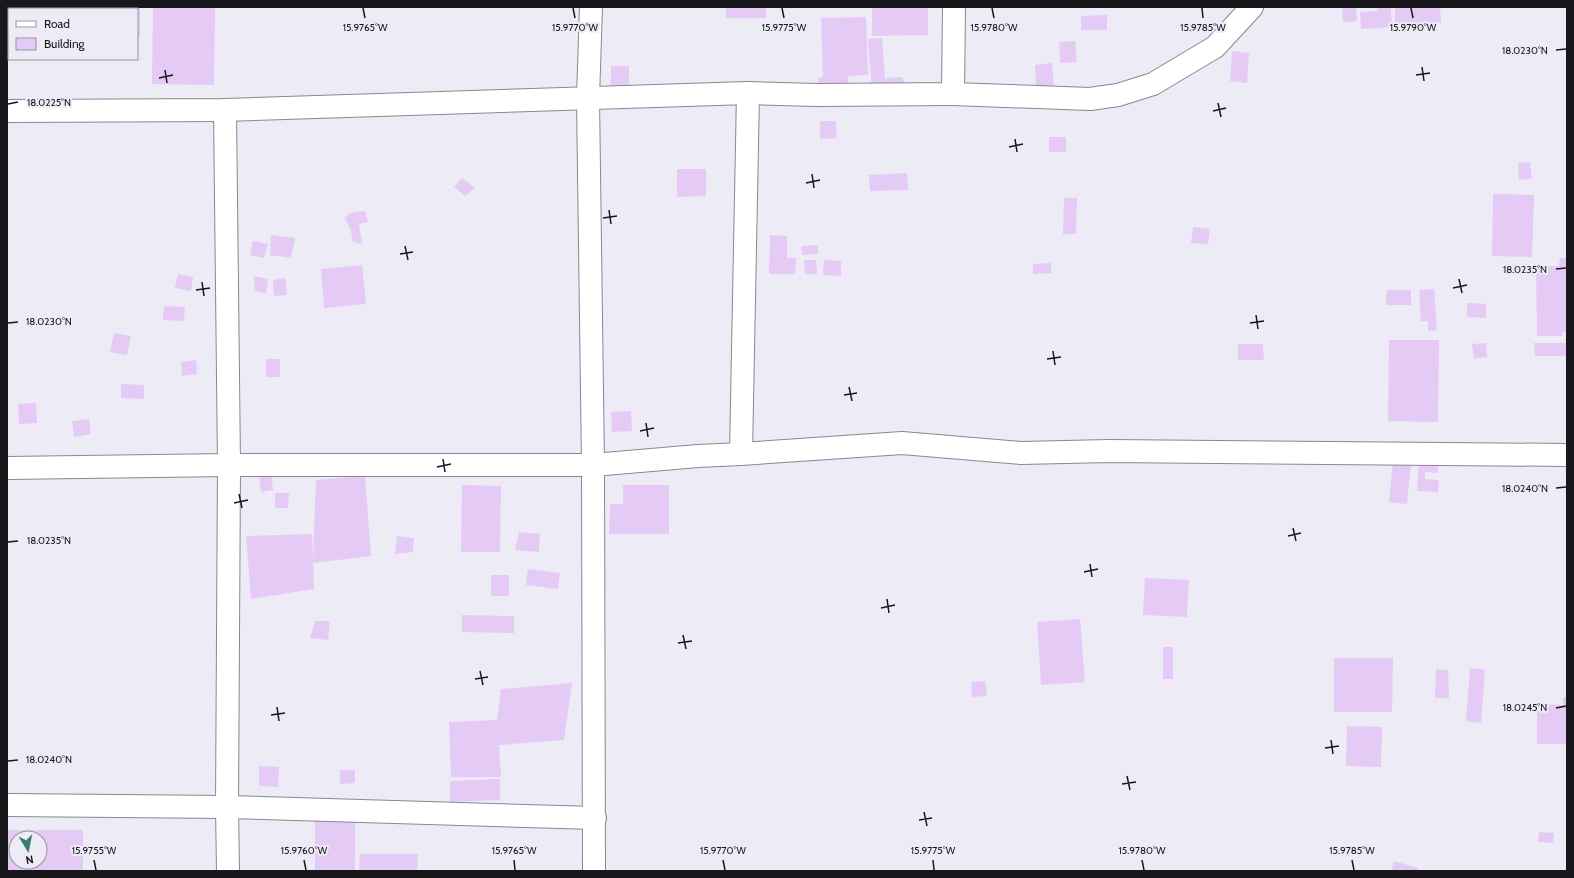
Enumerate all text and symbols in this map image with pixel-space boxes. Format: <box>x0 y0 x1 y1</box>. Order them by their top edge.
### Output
legend <box>8 8 138 60</box>
text: Road <box>44 16 70 31</box>
text: 15.9765°W <box>343 21 388 34</box>
text: 15.9770°W <box>552 21 598 34</box>
text: 15.9775°W <box>762 21 807 34</box>
text: 15.9780°W <box>971 21 1018 34</box>
text: 15.9785°W <box>1180 21 1226 34</box>
text: 15.9790°W <box>1390 21 1437 34</box>
text: Building <box>44 36 86 51</box>
text: 18.0230°N <box>1502 44 1548 57</box>
text: 18.0225°N <box>27 96 71 109</box>
text: 18.0235°N <box>1503 263 1547 276</box>
text: 18.0230°N <box>26 315 72 328</box>
text: 18.0240°N <box>1502 482 1548 495</box>
text: 18.0235°N <box>27 534 71 547</box>
text: 18.0245°N <box>1503 701 1547 714</box>
text: 18.0240°N <box>26 753 72 766</box>
north arrow <box>8 830 48 870</box>
text: 15.9755°W <box>72 844 117 857</box>
text: 15.9760°W <box>281 844 328 857</box>
text: 15.9765°W <box>492 844 537 857</box>
text: 15.9770°W <box>700 844 746 857</box>
text: 15.9775°W <box>911 844 956 857</box>
text: 15.9780°W <box>1119 844 1166 857</box>
text: 15.9785°W <box>1329 844 1375 857</box>
text: N <box>25 852 35 867</box>

